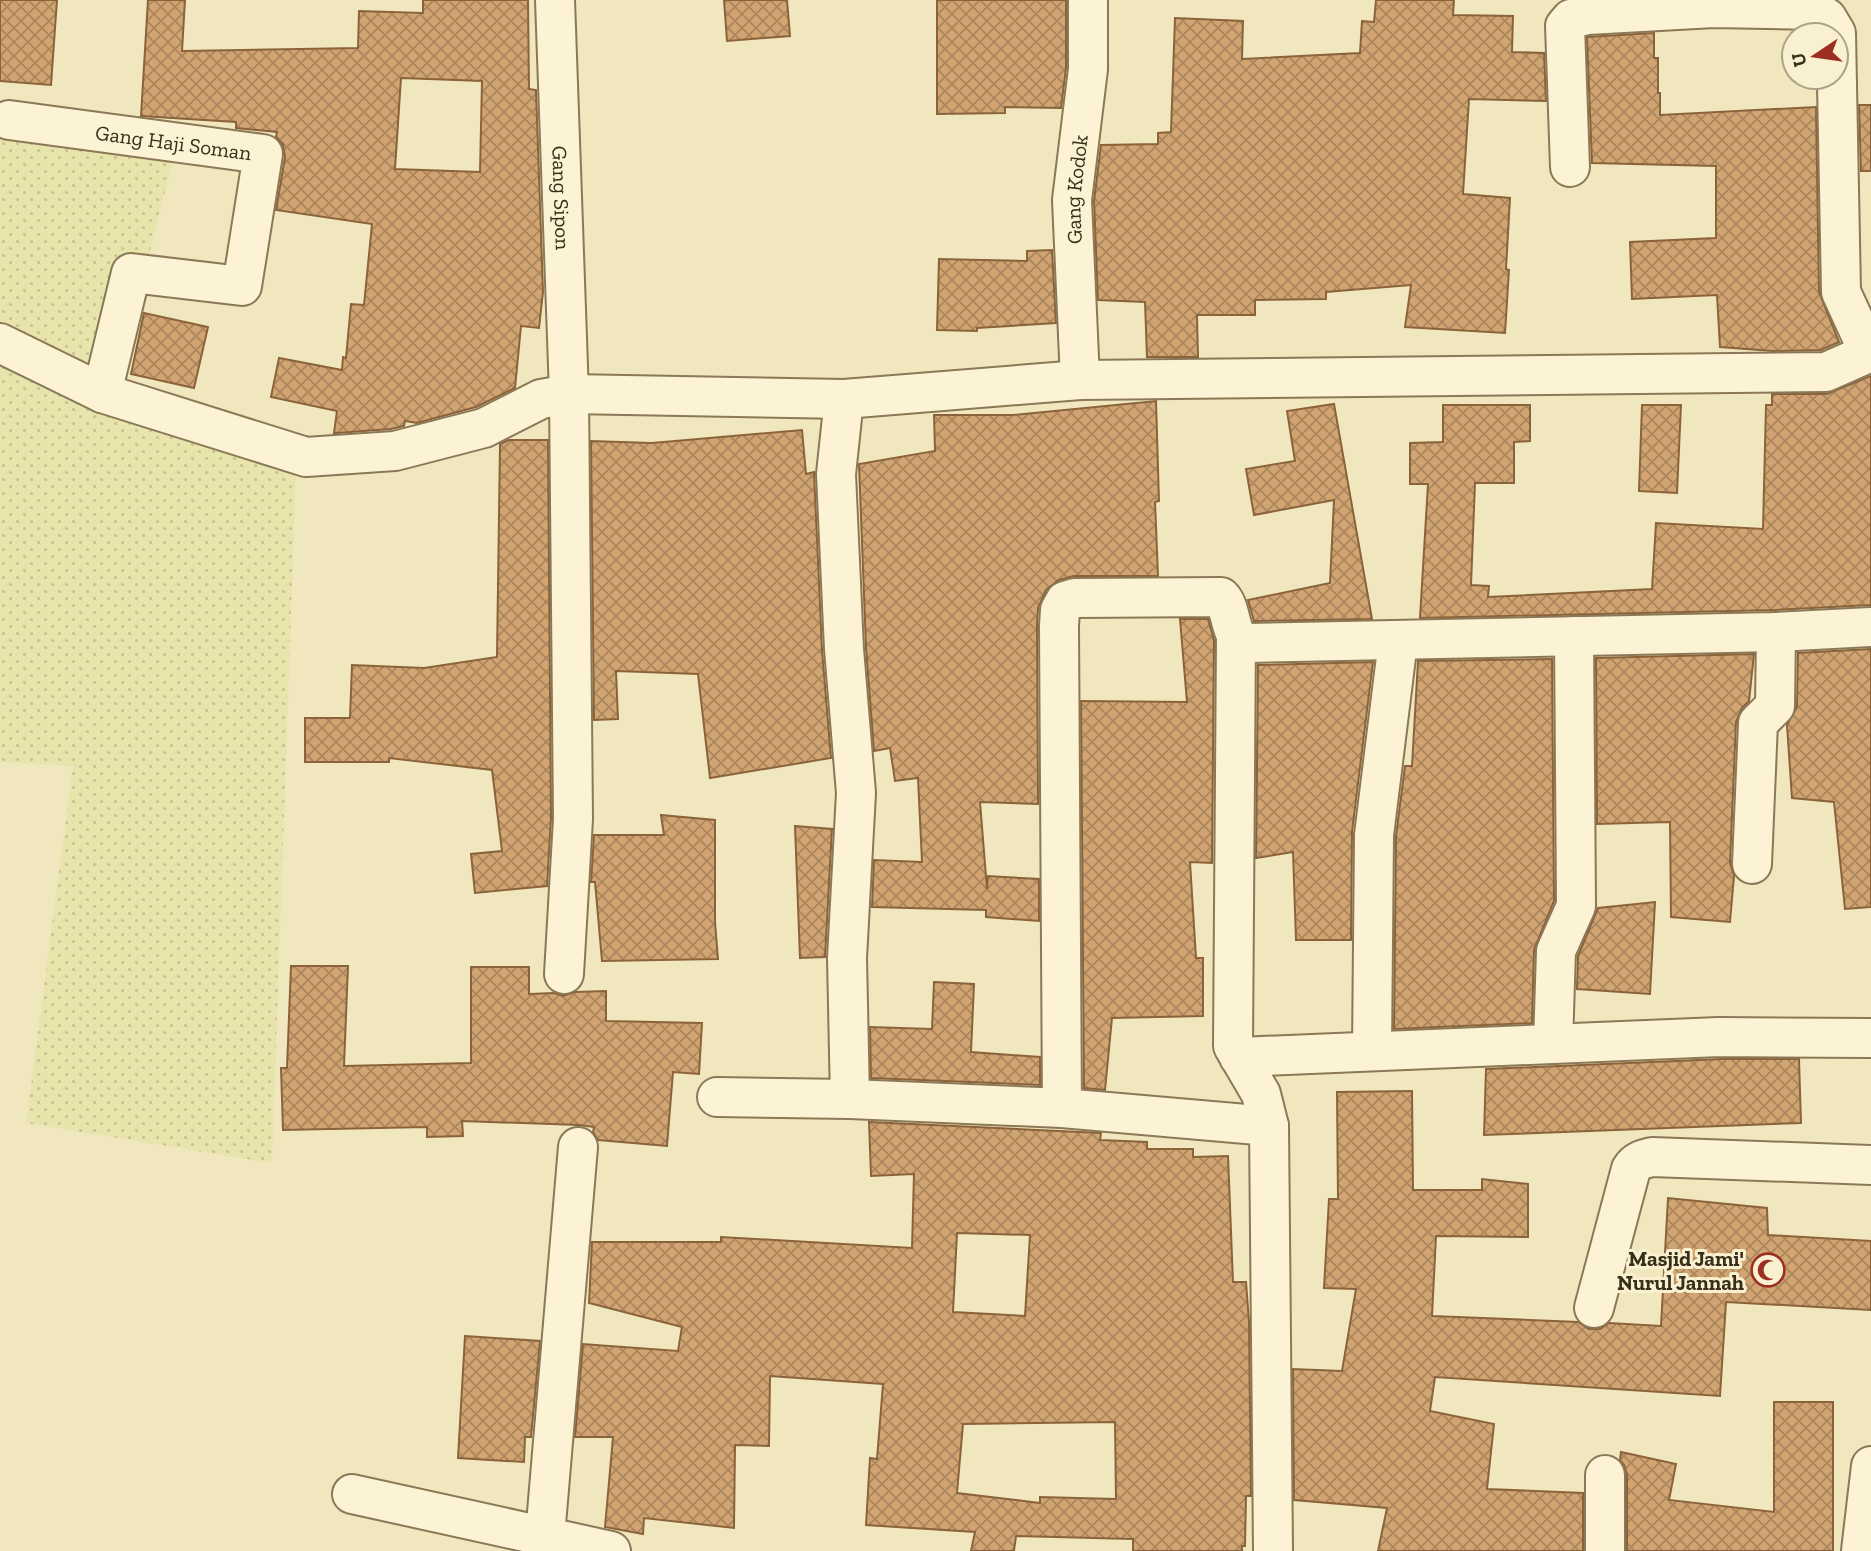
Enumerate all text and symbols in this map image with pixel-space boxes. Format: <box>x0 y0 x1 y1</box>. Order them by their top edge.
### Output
north arrow <box>1780 21 1850 91</box>
text: U <box>1786 50 1812 69</box>
street label: Gang Haji Soman <box>94 119 253 165</box>
street label: Gang Kodok <box>1059 133 1092 245</box>
street label: Gang Sipon <box>548 145 576 251</box>
place label: Masjid Jami' Nurul Jannah <box>1617 1246 1744 1295</box>
mosque icon: Masjid Jami' Nurul Jannah <box>1749 1251 1787 1289</box>

